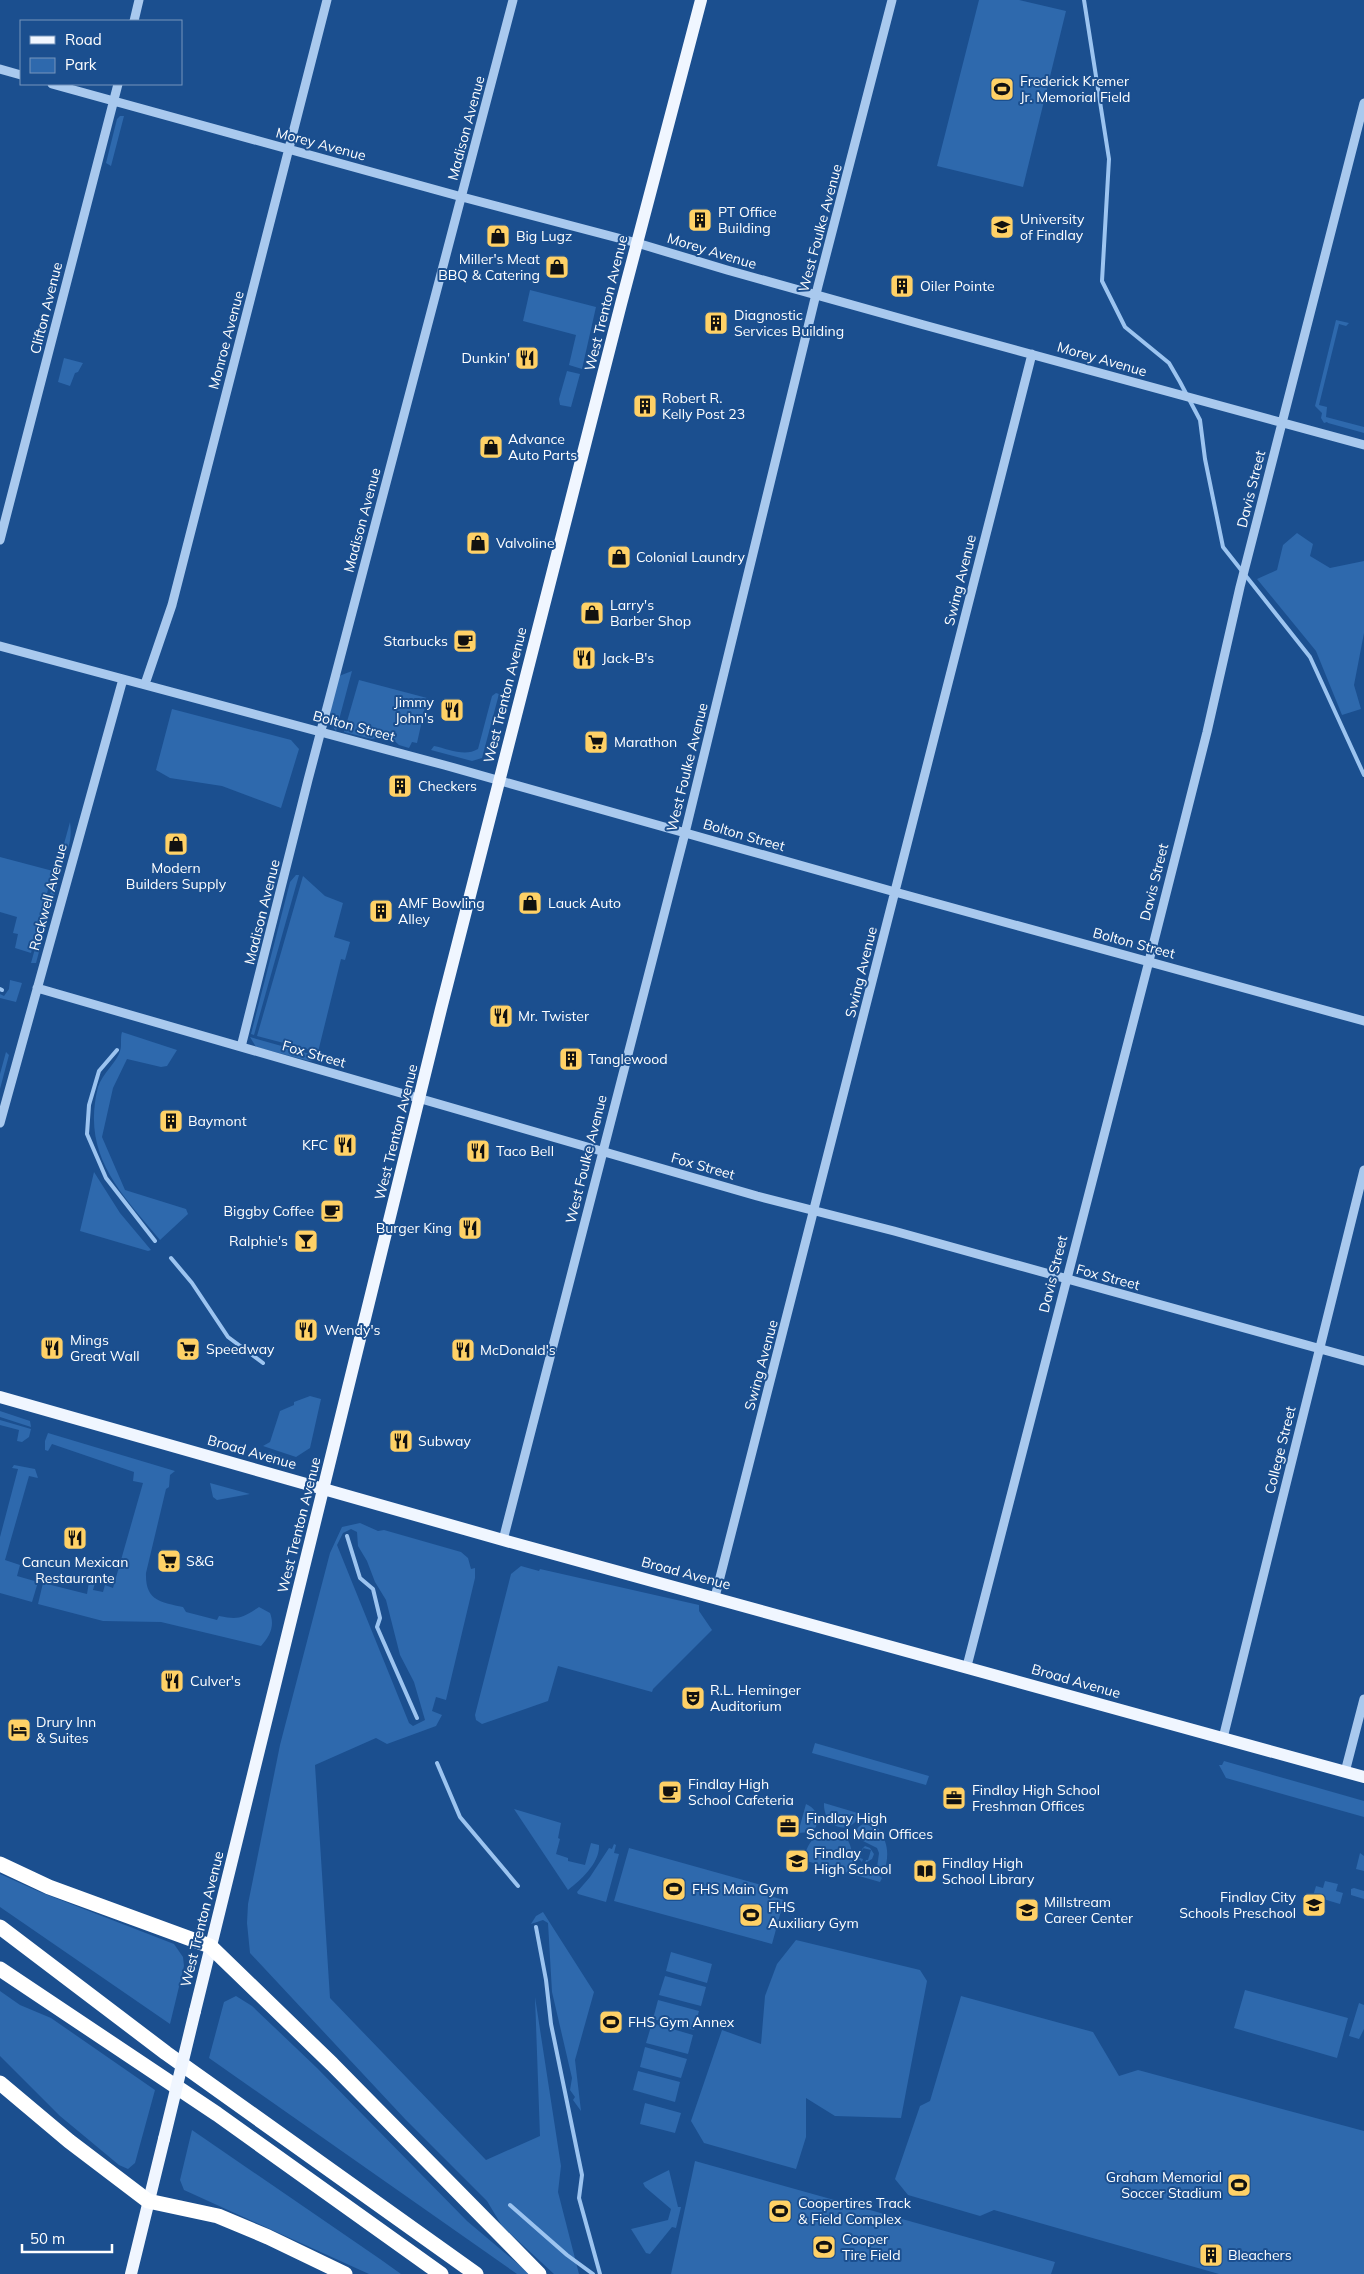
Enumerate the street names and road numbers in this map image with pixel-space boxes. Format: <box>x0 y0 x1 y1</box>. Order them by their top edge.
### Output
street label: Madison Avenue <box>443 74 489 182</box>
street label: Morey Avenue <box>274 123 368 165</box>
street label: West Foulke Avenue <box>794 162 846 294</box>
street label: Morey Avenue <box>665 229 759 273</box>
street label: West Trenton Avenue <box>580 233 632 373</box>
street label: Clifton Avenue <box>26 260 66 356</box>
street label: Monroe Avenue <box>204 289 248 391</box>
street label: Morey Avenue <box>1055 338 1149 380</box>
street label: Davis Street <box>1233 448 1269 529</box>
street label: Madison Avenue <box>339 466 385 574</box>
street label: Swing Avenue <box>940 533 980 627</box>
street label: West Trenton Avenue <box>479 625 531 765</box>
street label: West Foulke Avenue <box>662 701 712 833</box>
street label: Bolton Street <box>311 706 397 746</box>
street label: Bolton Street <box>701 815 787 855</box>
street label: Rockwell Avenue <box>25 841 71 953</box>
street label: Davis Street <box>1136 841 1172 922</box>
street label: Madison Avenue <box>240 858 284 966</box>
street label: Bolton Street <box>1091 923 1177 963</box>
street label: Swing Avenue <box>841 925 881 1019</box>
street label: Fox Street <box>280 1036 348 1072</box>
street label: West Trenton Avenue <box>370 1062 422 1202</box>
street label: West Foulke Avenue <box>561 1093 611 1225</box>
street label: Fox Street <box>669 1148 737 1184</box>
street label: Davis Street <box>1035 1233 1071 1314</box>
street label: Fox Street <box>1074 1260 1142 1294</box>
street label: Swing Avenue <box>740 1318 782 1412</box>
street label: College Street <box>1260 1404 1300 1496</box>
street label: Broad Avenue <box>205 1431 299 1473</box>
street label: West Trenton Avenue <box>273 1455 325 1595</box>
street label: Broad Avenue <box>639 1552 733 1594</box>
street label: Broad Avenue <box>1029 1660 1123 1702</box>
street label: West Trenton Avenue <box>176 1849 228 1989</box>

